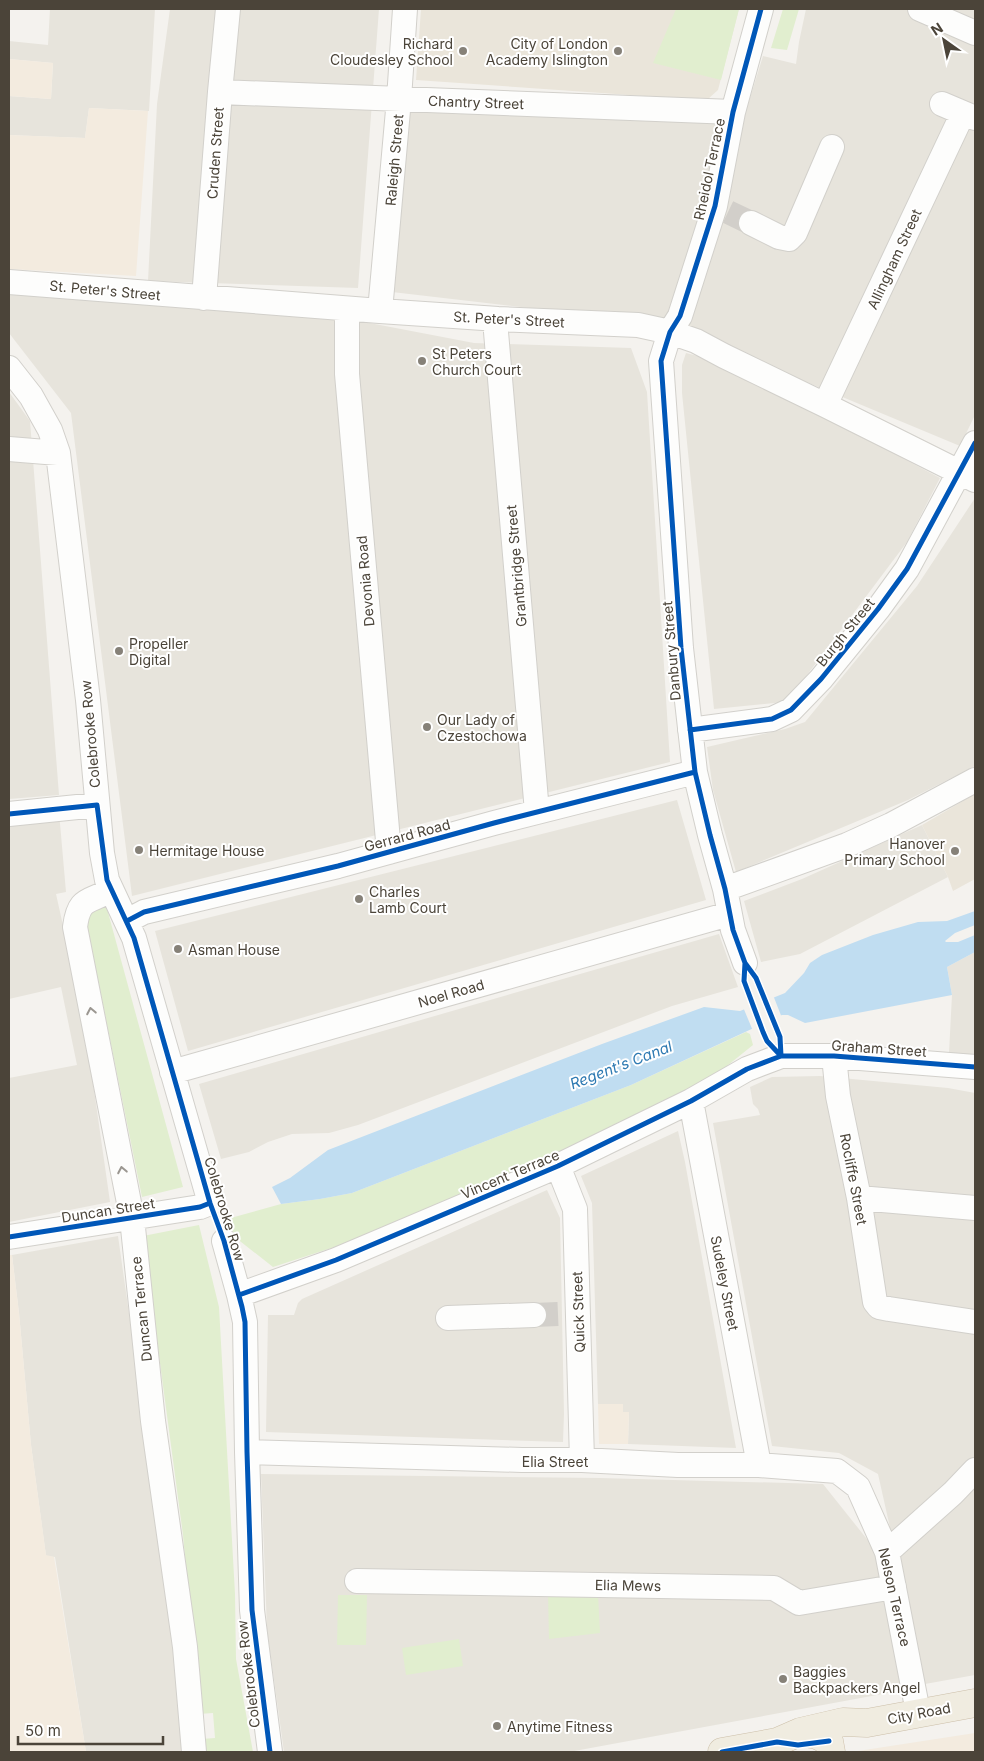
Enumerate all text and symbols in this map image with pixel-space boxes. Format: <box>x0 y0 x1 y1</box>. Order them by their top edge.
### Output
north arrow <box>919 15 969 65</box>
text: N <box>928 19 946 39</box>
place label: Richard Cloudesley School <box>330 35 453 68</box>
place label: City of London Academy Islington <box>486 35 608 68</box>
marker: Richard Cloudesley School <box>457 45 469 57</box>
marker: City of London Academy Islington <box>612 45 624 57</box>
street label: Chantry Street <box>428 92 525 112</box>
street label: Cruden Street <box>203 106 227 200</box>
street label: Raleigh Street <box>382 113 407 207</box>
street label: Rheidol Terrace <box>690 116 728 222</box>
street label: Allingham Street <box>863 206 925 312</box>
street label: St. Peter's Street <box>49 277 162 303</box>
street label: St. Peter's Street <box>453 308 566 330</box>
place label: St Peters Church Court <box>432 345 521 378</box>
marker: St Peters Church Court <box>416 355 428 367</box>
street label: Grantbridge Street <box>502 504 530 628</box>
street label: Devonia Road <box>353 535 377 627</box>
street label: Burgh Street <box>812 594 878 670</box>
street label: Danbury Street <box>658 600 684 701</box>
place label: Propeller Digital <box>129 635 188 668</box>
marker: Propeller Digital <box>113 645 125 657</box>
street label: Colebrooke Row <box>77 679 103 789</box>
place label: Our Lady of Czestochowa <box>437 711 527 744</box>
marker: Our Lady of Czestochowa <box>421 721 433 733</box>
street label: Gerrard Road <box>362 815 452 855</box>
place label: Hanover Primary School <box>844 835 945 868</box>
place label: Hermitage House <box>149 842 265 859</box>
marker: Hermitage House <box>133 844 145 856</box>
marker: Hanover Primary School <box>949 845 961 857</box>
place label: Charles Lamb Court <box>369 883 447 916</box>
marker: Charles Lamb Court <box>353 893 365 905</box>
place label: Asman House <box>188 941 280 958</box>
marker: Asman House <box>172 943 184 955</box>
street label: Noel Road <box>416 975 486 1011</box>
one-way arrow <box>86 1007 97 1015</box>
street label: Graham Street <box>831 1036 928 1060</box>
water label: Regent's Canal <box>567 1037 675 1093</box>
street label: Rocliffe Street <box>837 1132 871 1227</box>
street label: Vincent Terrace <box>458 1146 562 1202</box>
street label: Colebrooke Row <box>201 1155 249 1263</box>
one-way arrow <box>118 1166 128 1175</box>
street label: Duncan Street <box>60 1194 156 1226</box>
street label: Sudeley Street <box>707 1234 743 1332</box>
street label: Duncan Terrace <box>127 1256 155 1362</box>
street label: Quick Street <box>568 1271 588 1353</box>
street label: Elia Street <box>522 1453 589 1470</box>
street label: Nelson Terrace <box>875 1546 915 1648</box>
street label: Elia Mews <box>595 1576 661 1594</box>
street label: Colebrooke Row <box>233 1619 263 1729</box>
place label: Baggies Backpackers Angel <box>793 1663 920 1696</box>
marker: Baggies Backpackers Angel <box>777 1673 789 1685</box>
street label: City Road <box>886 1699 952 1727</box>
scale bar <box>18 1714 162 1746</box>
place label: Anytime Fitness <box>507 1718 613 1735</box>
marker: Anytime Fitness <box>491 1720 503 1732</box>
text: 50 m <box>25 1721 61 1740</box>

